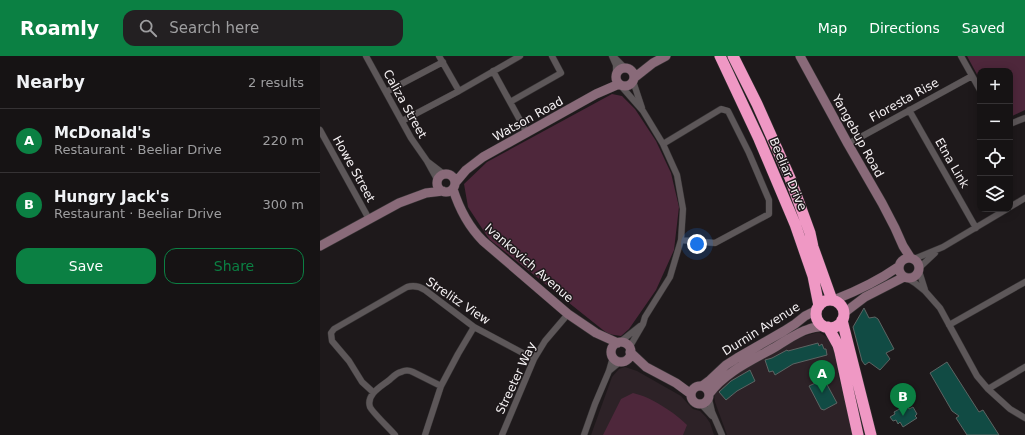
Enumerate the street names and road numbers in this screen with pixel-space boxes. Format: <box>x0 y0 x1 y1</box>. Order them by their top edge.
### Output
street label: Caliza Street <box>380 67 430 141</box>
street label: Floresta Rise <box>867 75 941 125</box>
street label: Yangebup Road <box>829 91 887 180</box>
street label: Watson Road <box>490 94 566 144</box>
street label: Howe Street <box>330 133 378 205</box>
street label: Beeliar Drive <box>766 135 810 213</box>
street label: Etna Link <box>932 135 972 191</box>
street label: Ivankovich Avenue <box>482 221 576 305</box>
street label: Strelitz View <box>423 274 493 328</box>
street label: Durnin Avenue <box>720 300 802 358</box>
street label: Streeter Way <box>493 340 539 416</box>

